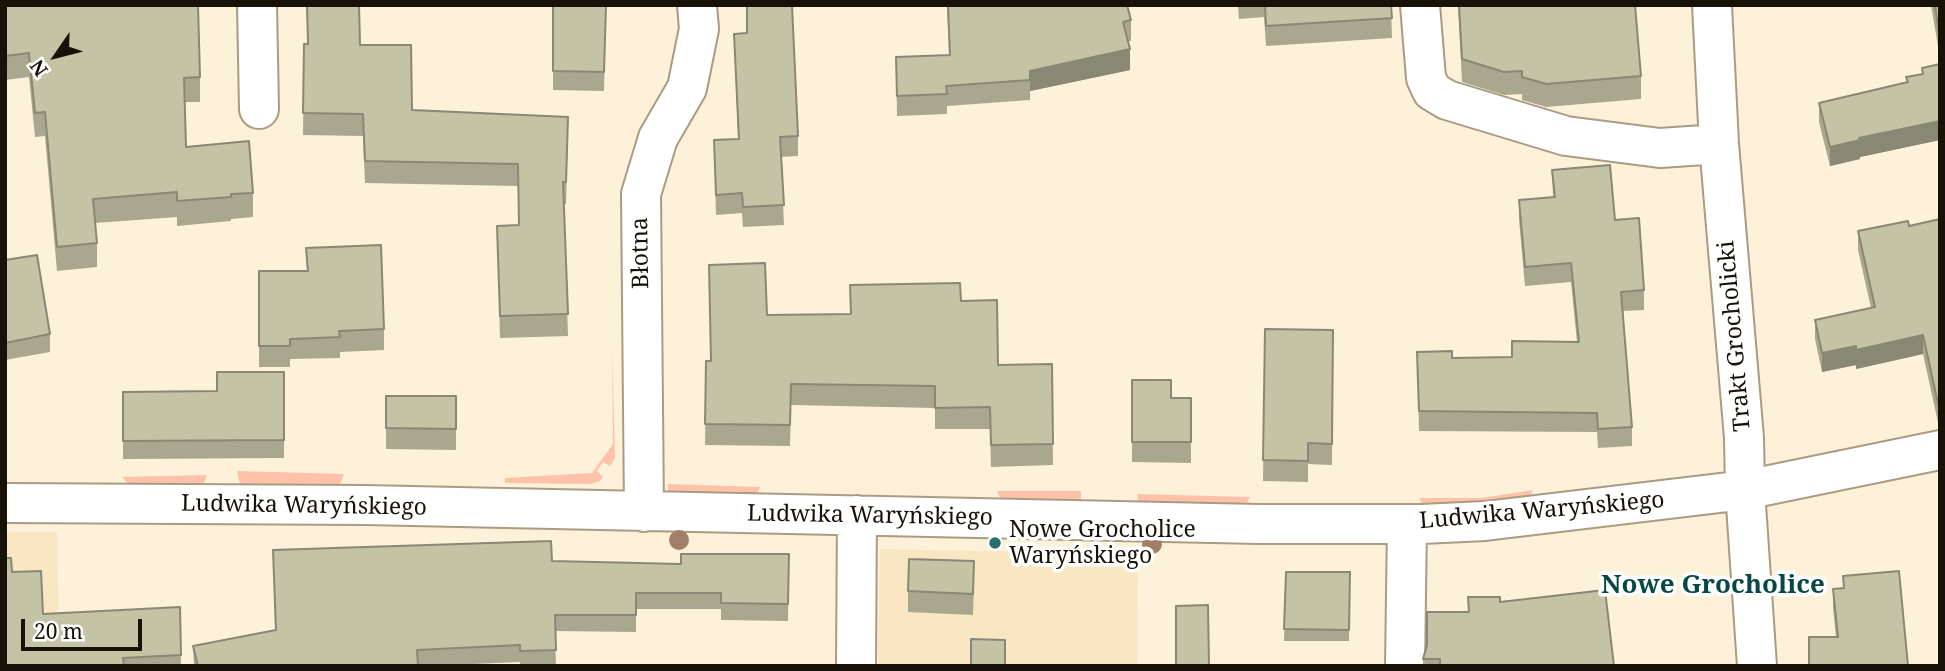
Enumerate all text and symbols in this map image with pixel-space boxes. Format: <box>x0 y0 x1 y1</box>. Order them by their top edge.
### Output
north arrow <box>21 21 91 91</box>
text: N <box>24 54 54 82</box>
street label: Błotna <box>627 217 655 289</box>
street label: Trakt Grocholicki <box>1713 240 1757 432</box>
street label: Ludwika Waryńskiego <box>1418 487 1666 535</box>
street label: Ludwika Waryńskiego <box>181 490 427 522</box>
street label: Ludwika Waryńskiego <box>747 500 993 532</box>
place label: Nowe Grocholice Waryńskiego <box>1009 516 1196 570</box>
marker: Nowe Grocholice Waryńskiego <box>987 535 1003 551</box>
district label: Nowe Grocholice <box>1601 570 1825 602</box>
scale bar <box>24 604 145 648</box>
text: 20 m <box>34 617 83 645</box>

